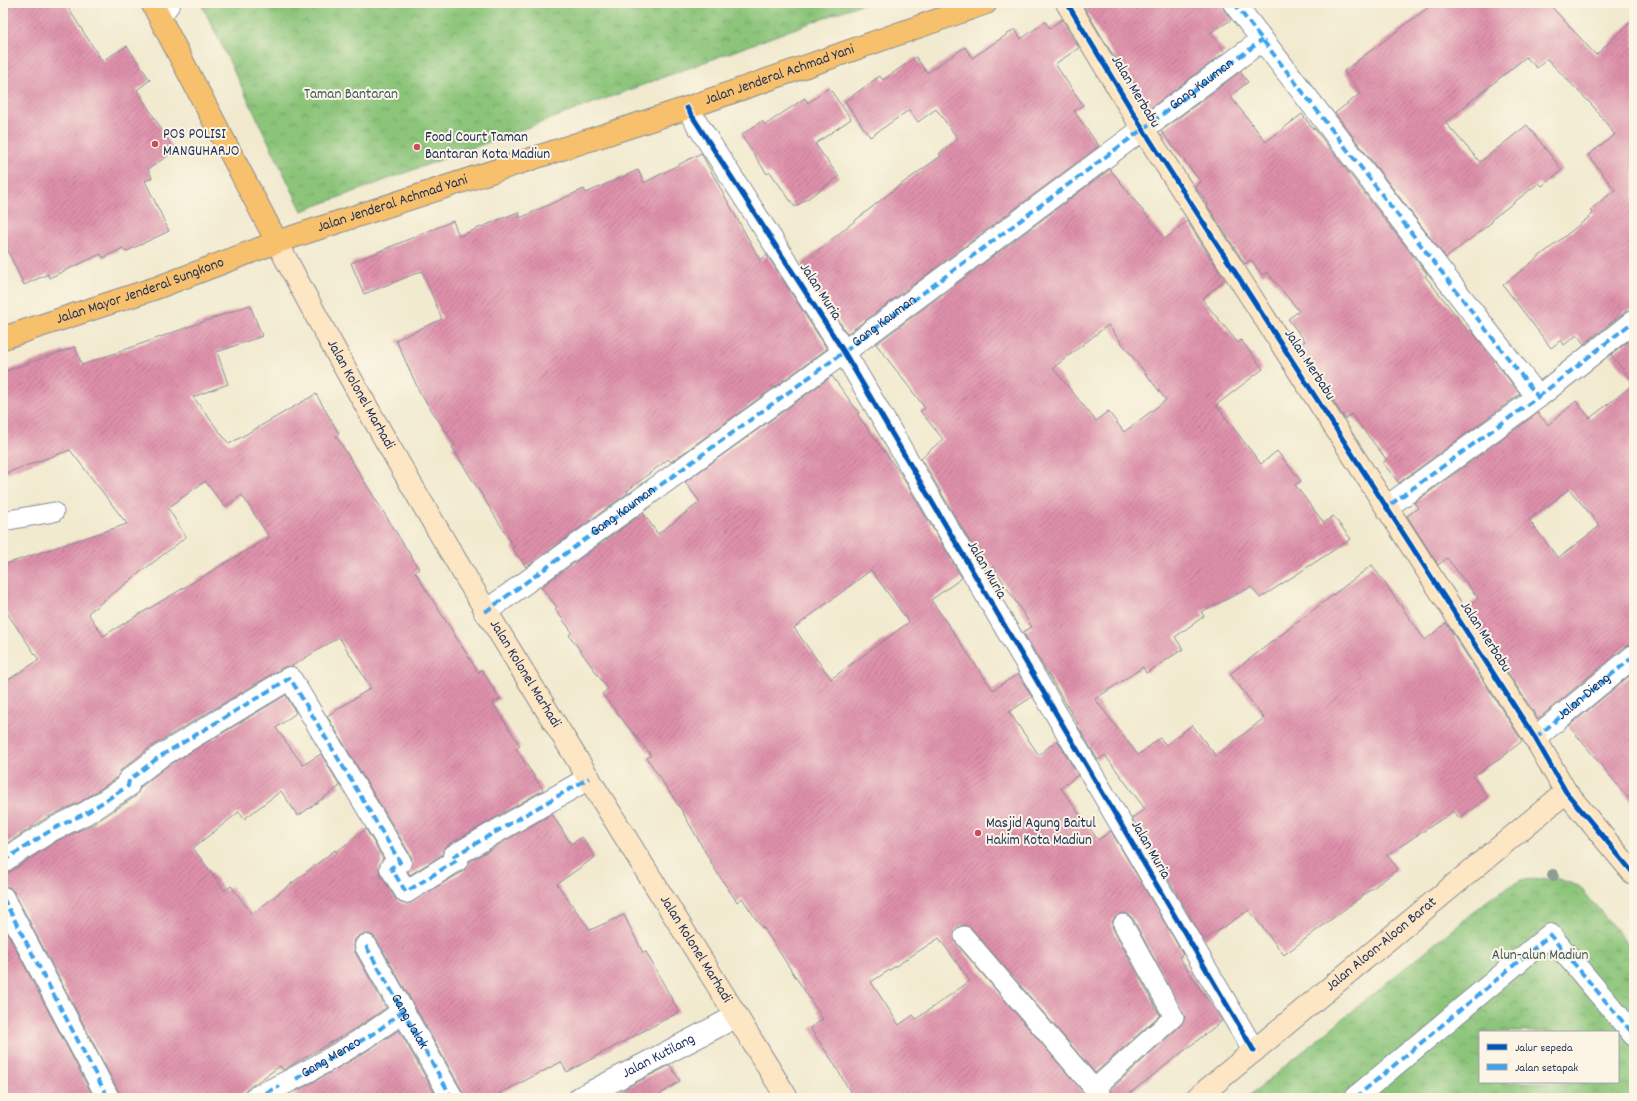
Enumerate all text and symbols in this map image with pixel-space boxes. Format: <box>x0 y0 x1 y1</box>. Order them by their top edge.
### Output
street label: Jalan Jenderal Achmad Yani <box>702 39 858 112</box>
street label: Jalan Merbabu <box>1105 52 1165 132</box>
street label: Gang Kauman <box>1165 53 1239 116</box>
park label: Taman Bantaran <box>304 84 398 106</box>
place label: POS POLISI MANGUHARJO <box>163 124 239 163</box>
place label: Food Court Taman Bantaran Kota Madiun <box>425 127 550 166</box>
marker: POS POLISI MANGUHARJO <box>150 139 160 149</box>
marker: Food Court Taman Bantaran Kota Madiun <box>412 142 422 152</box>
street label: Jalan Jenderal Achmad Yani <box>315 169 471 239</box>
street label: Jalan Mayor Jenderal Sungkono <box>54 252 228 331</box>
street label: Jalan Muria <box>793 259 847 326</box>
street label: Gang Kauman <box>847 290 922 353</box>
street label: Jalan Merbabu <box>1278 325 1340 405</box>
street label: Jalan Kolonel Marhadi <box>320 336 400 454</box>
street label: Gang Kauman <box>586 480 661 543</box>
street label: Jalan Muria <box>960 537 1012 604</box>
street label: Jalan Merbabu <box>1454 597 1516 677</box>
street label: Jalan Kolonel Marhadi <box>483 616 566 732</box>
street label: Jalan Dieng <box>1553 668 1616 726</box>
place label: Masjid Agung Baitul Hakim Kota Madiun <box>986 813 1096 852</box>
street label: Jalan Muria <box>1124 817 1176 884</box>
marker: Masjid Agung Baitul Hakim Kota Madiun <box>973 828 983 838</box>
street label: Jalan Kolonel Marhadi <box>653 891 737 1008</box>
street label: Jalan Aloon-Aloon Barat <box>1321 892 1442 998</box>
park label: Alun-alun Madiun <box>1492 945 1588 967</box>
street label: Gang Jalak <box>384 990 433 1054</box>
street label: Jalan Kutilang <box>619 1029 699 1085</box>
legend <box>1479 1031 1619 1083</box>
street label: Gang Menco <box>297 1032 366 1085</box>
text: Jalur sepeda <box>1515 1040 1573 1057</box>
text: Jalan setapak <box>1515 1060 1578 1077</box>

